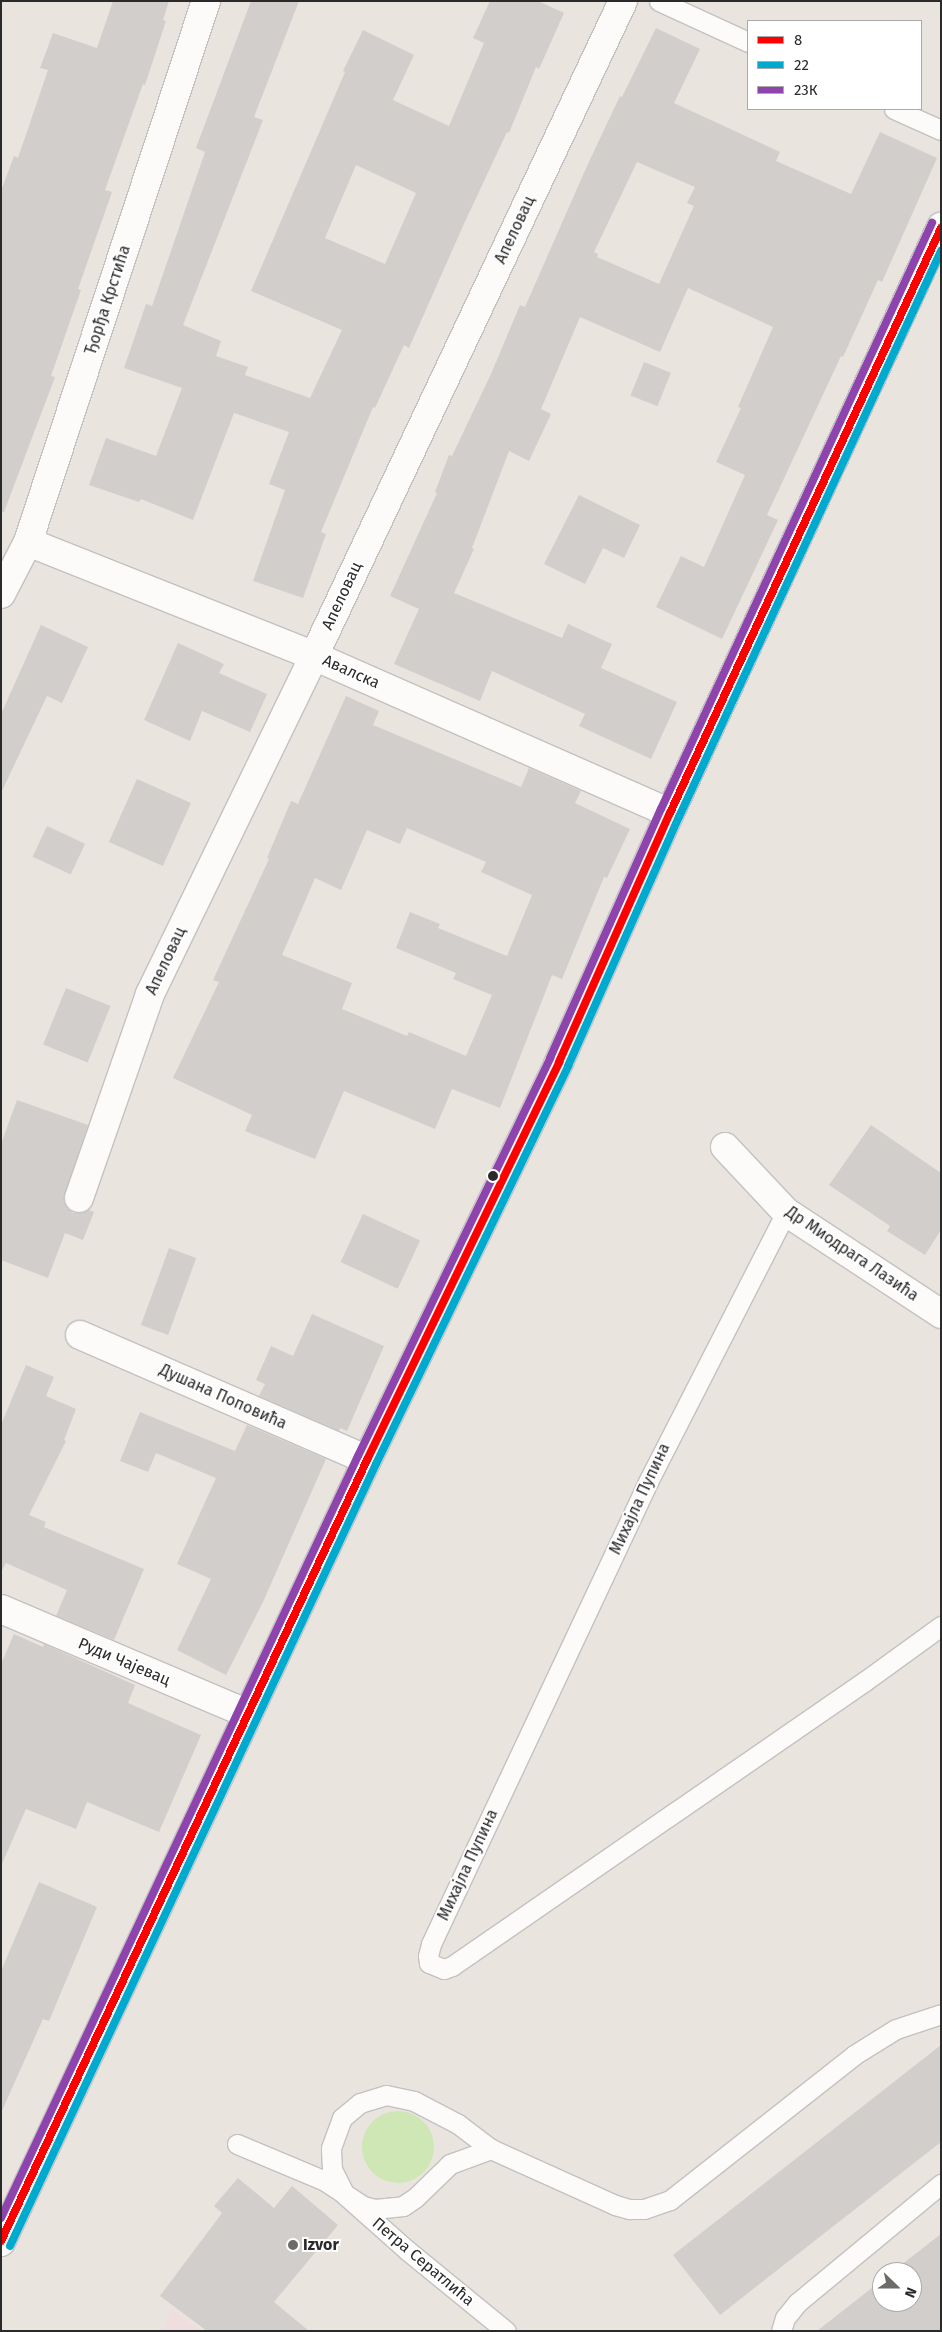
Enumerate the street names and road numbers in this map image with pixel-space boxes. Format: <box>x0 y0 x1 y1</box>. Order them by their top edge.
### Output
street label: Апеловац <box>491 193 539 267</box>
street label: Ђорђа Крстића <box>81 243 135 357</box>
street label: Апеловац <box>318 559 366 633</box>
street label: Авалска <box>320 651 382 693</box>
street label: Апеловац <box>142 924 190 998</box>
street label: Др Миодрага Лазића <box>782 1202 922 1306</box>
street label: Душана Поповића <box>156 1360 290 1434</box>
street label: Михајла Пупина <box>606 1440 674 1558</box>
street label: Руди Чајевац <box>75 1634 173 1690</box>
street label: Михајла Пупина <box>434 1806 502 1924</box>
street label: Петра Сератлића <box>368 2214 478 2310</box>

